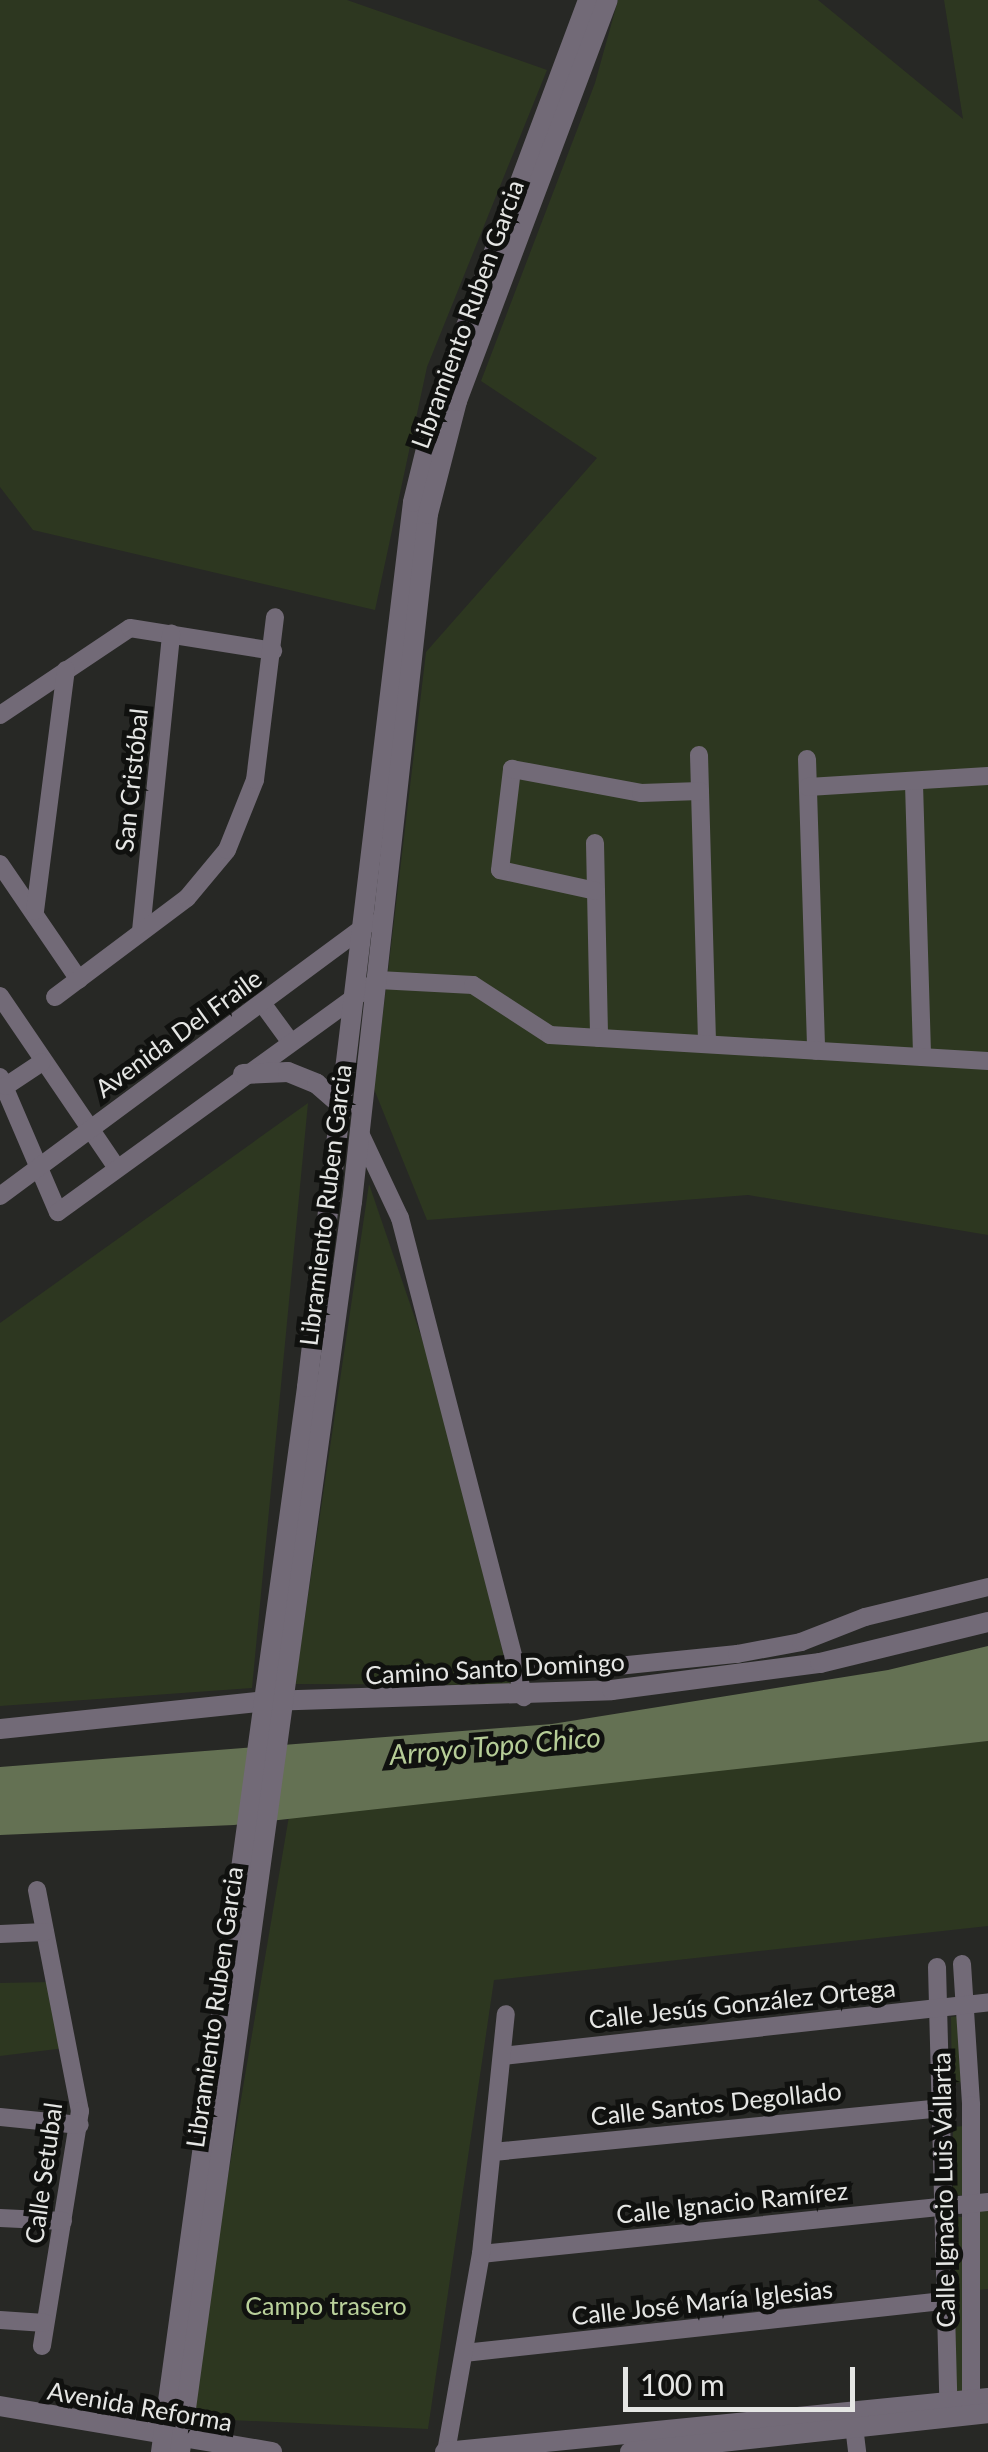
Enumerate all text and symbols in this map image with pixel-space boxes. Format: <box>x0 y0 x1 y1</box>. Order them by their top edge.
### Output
street label: Libramiento Ruben Garcia <box>404 176 530 452</box>
street label: San Cristóbal <box>109 707 153 853</box>
street label: Avenida Del Fraile <box>89 963 267 1103</box>
street label: Libramiento Ruben Garcia <box>293 1063 357 1347</box>
street label: Camino Santo Domingo <box>365 1646 625 1690</box>
water label: Arroyo Topo Chico <box>387 1719 603 1771</box>
street label: Libramiento Ruben Garcia <box>179 1865 249 2149</box>
street label: Calle Jesús González Ortega <box>587 1972 897 2034</box>
street label: Calle Ignacio Luis Vallarta <box>926 2052 960 2328</box>
street label: Calle Santos Degollado <box>589 2075 843 2131</box>
street label: Calle Setubal <box>18 2100 68 2246</box>
street label: Calle Ignacio Ramírez <box>615 2175 849 2229</box>
street label: Calle José María Iglesias <box>570 2273 834 2331</box>
park label: Campo trasero <box>245 2290 407 2320</box>
scale bar <box>628 2347 860 2409</box>
text: 100 m <box>640 2366 725 2402</box>
street label: Avenida Reforma <box>45 2375 235 2437</box>

